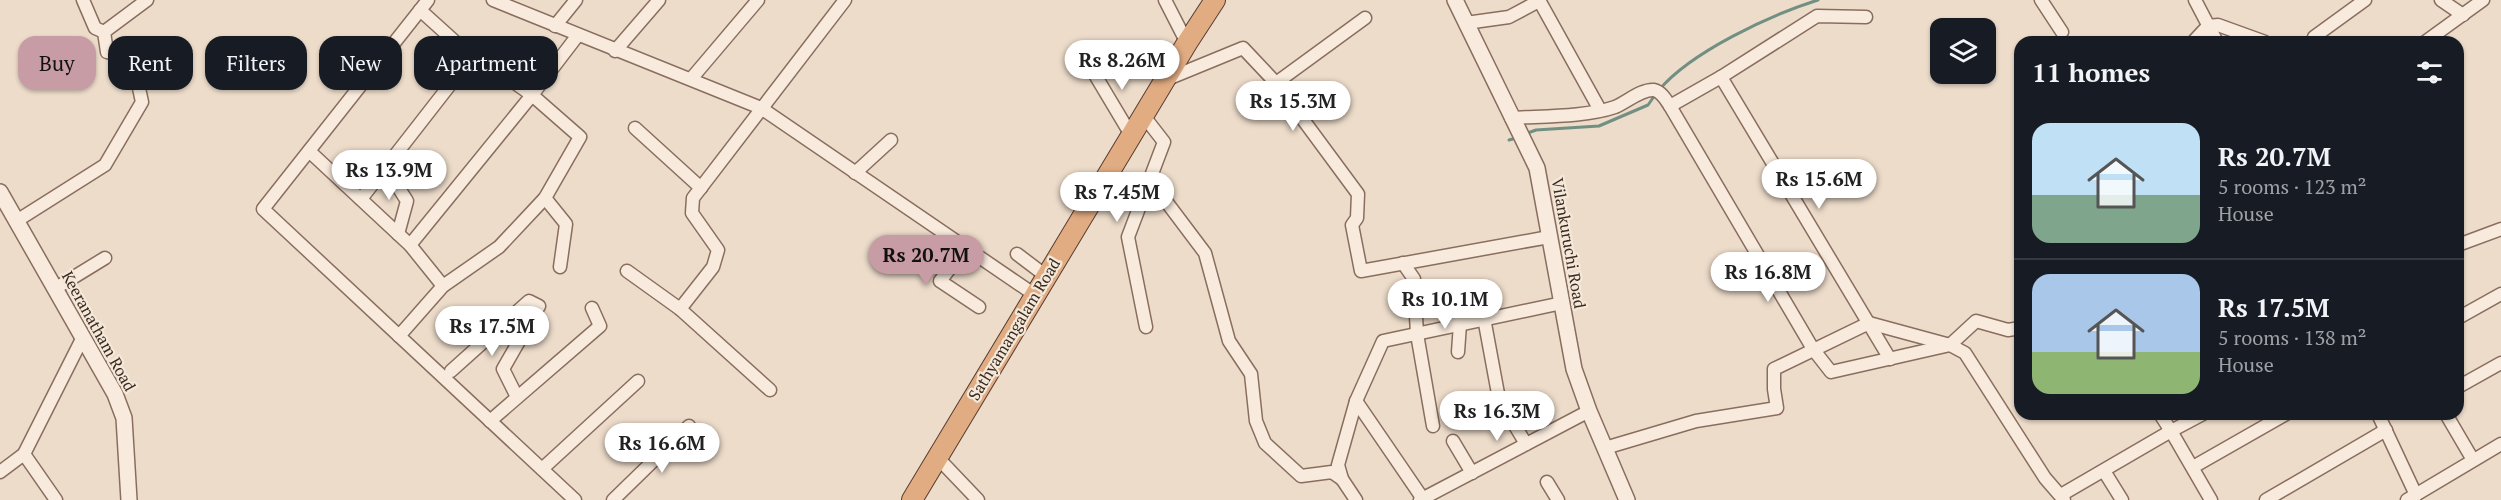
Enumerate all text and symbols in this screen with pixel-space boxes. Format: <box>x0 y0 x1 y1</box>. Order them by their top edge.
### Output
map controls <box>1930 18 1996 84</box>
button: layers <box>1930 18 1996 84</box>
chip: Buy <box>18 36 96 90</box>
chip: Rent <box>108 36 193 90</box>
chip: Filters <box>205 36 307 90</box>
chip: New <box>319 36 402 90</box>
chip: Apartment <box>414 36 558 90</box>
pin: Rs 8.26M <box>1060 40 1184 91</box>
text: Rs 8.26M <box>1079 46 1165 73</box>
text: 11 homes <box>2032 55 2150 89</box>
icon: filters <box>2413 56 2446 89</box>
pin: Rs 15.3M <box>1231 81 1355 132</box>
text: Rs 15.3M <box>1250 87 1336 114</box>
text: Rs 20.7M <box>2218 139 2331 173</box>
icon: home <box>2080 147 2152 219</box>
pin: Rs 13.9M <box>327 150 451 201</box>
text: Rs 13.9M <box>346 156 432 183</box>
pin: Rs 15.6M <box>1757 159 1881 210</box>
text: Rs 15.6M <box>1776 165 1862 192</box>
pin: Rs 7.45M <box>1055 172 1179 223</box>
text: 5 rooms · 123 m² <box>2218 173 2366 200</box>
street label: Vilankuruchi Road <box>1547 176 1591 310</box>
text: Rs 7.45M <box>1074 178 1160 205</box>
text: House <box>2218 200 2274 227</box>
pin: Rs 20.7M <box>864 235 988 286</box>
text: Rs 20.7M <box>883 241 969 268</box>
pin: Rs 16.8M <box>1706 252 1830 303</box>
street label: Sathyamangalam Road <box>963 254 1065 404</box>
text: Rs 16.8M <box>1725 258 1811 285</box>
street label: Keeranatham Road <box>57 267 141 395</box>
pin: Rs 10.1M <box>1383 279 1507 330</box>
text: Rs 10.1M <box>1402 285 1488 312</box>
text: Rs 17.5M <box>2218 290 2329 324</box>
icon: home <box>2080 298 2152 370</box>
pin: Rs 17.5M <box>430 306 554 357</box>
text: Rs 17.5M <box>449 312 535 339</box>
text: 5 rooms · 138 m² <box>2218 324 2366 351</box>
text: House <box>2218 351 2274 378</box>
pin: Rs 16.3M <box>1435 391 1559 442</box>
text: Rs 16.3M <box>1454 397 1540 424</box>
pin: Rs 16.6M <box>600 423 724 474</box>
text: Rs 16.6M <box>619 429 705 456</box>

